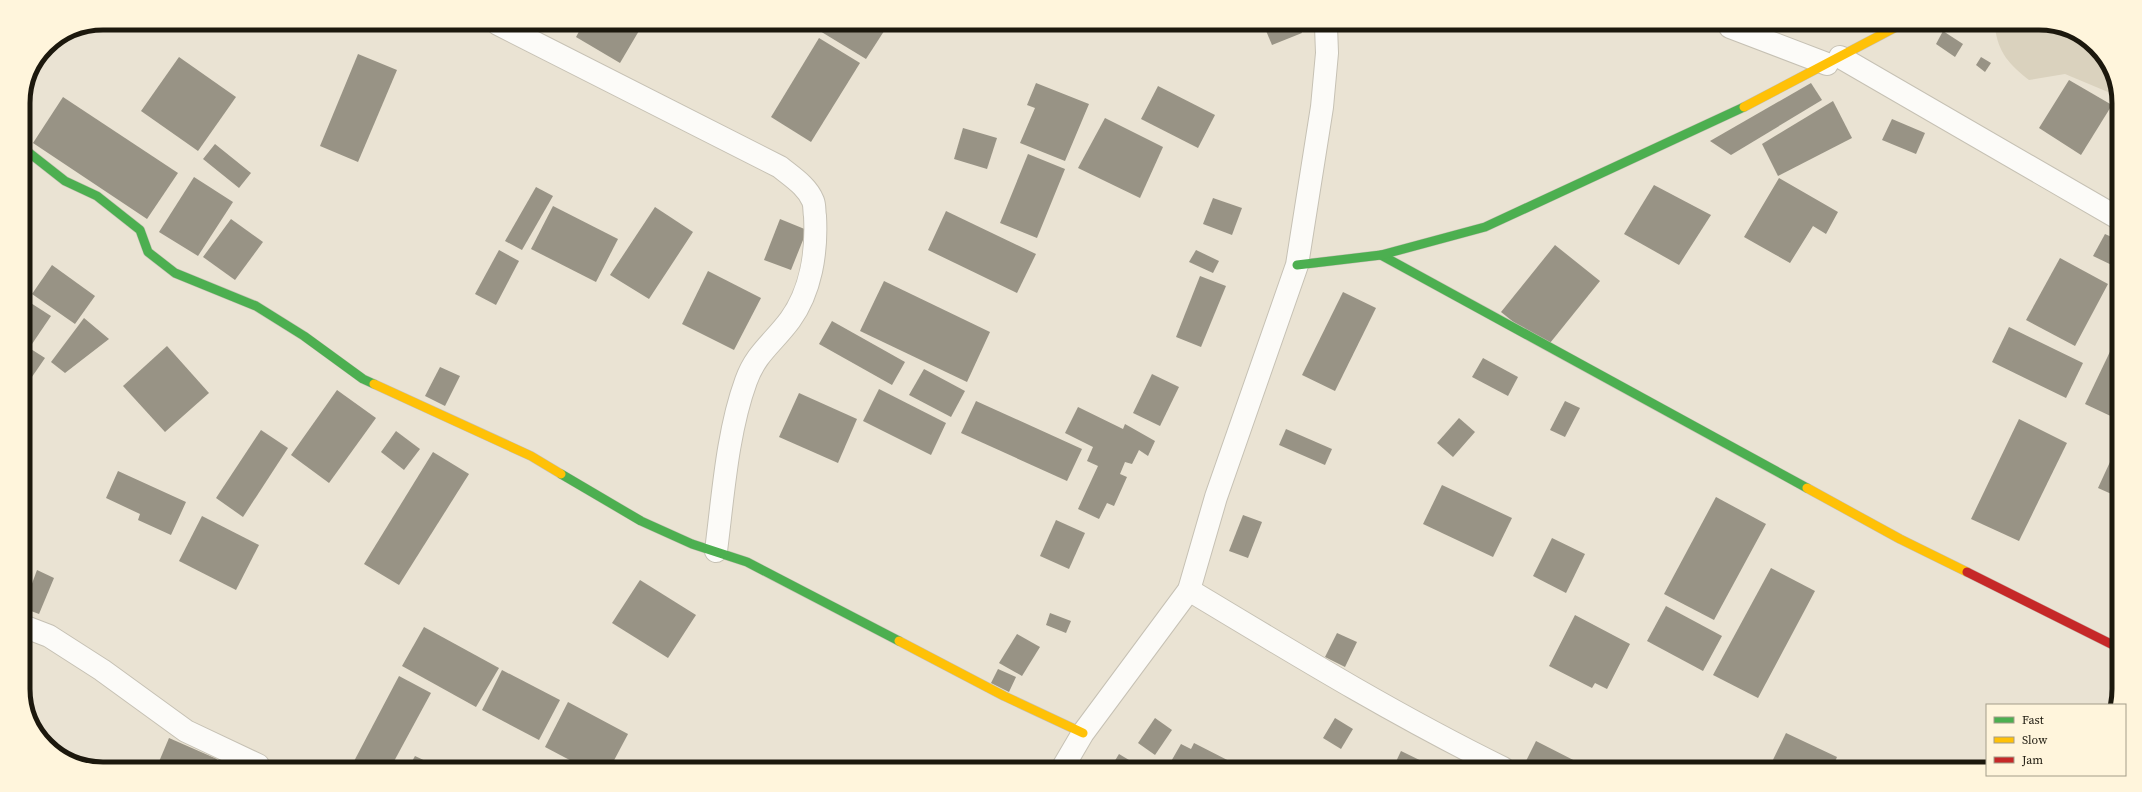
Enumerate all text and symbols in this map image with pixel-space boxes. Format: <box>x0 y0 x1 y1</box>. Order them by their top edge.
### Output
legend <box>1986 704 2126 776</box>
text: Fast <box>2022 712 2044 728</box>
text: Slow <box>2022 732 2048 748</box>
text: Jam <box>2021 752 2043 768</box>

